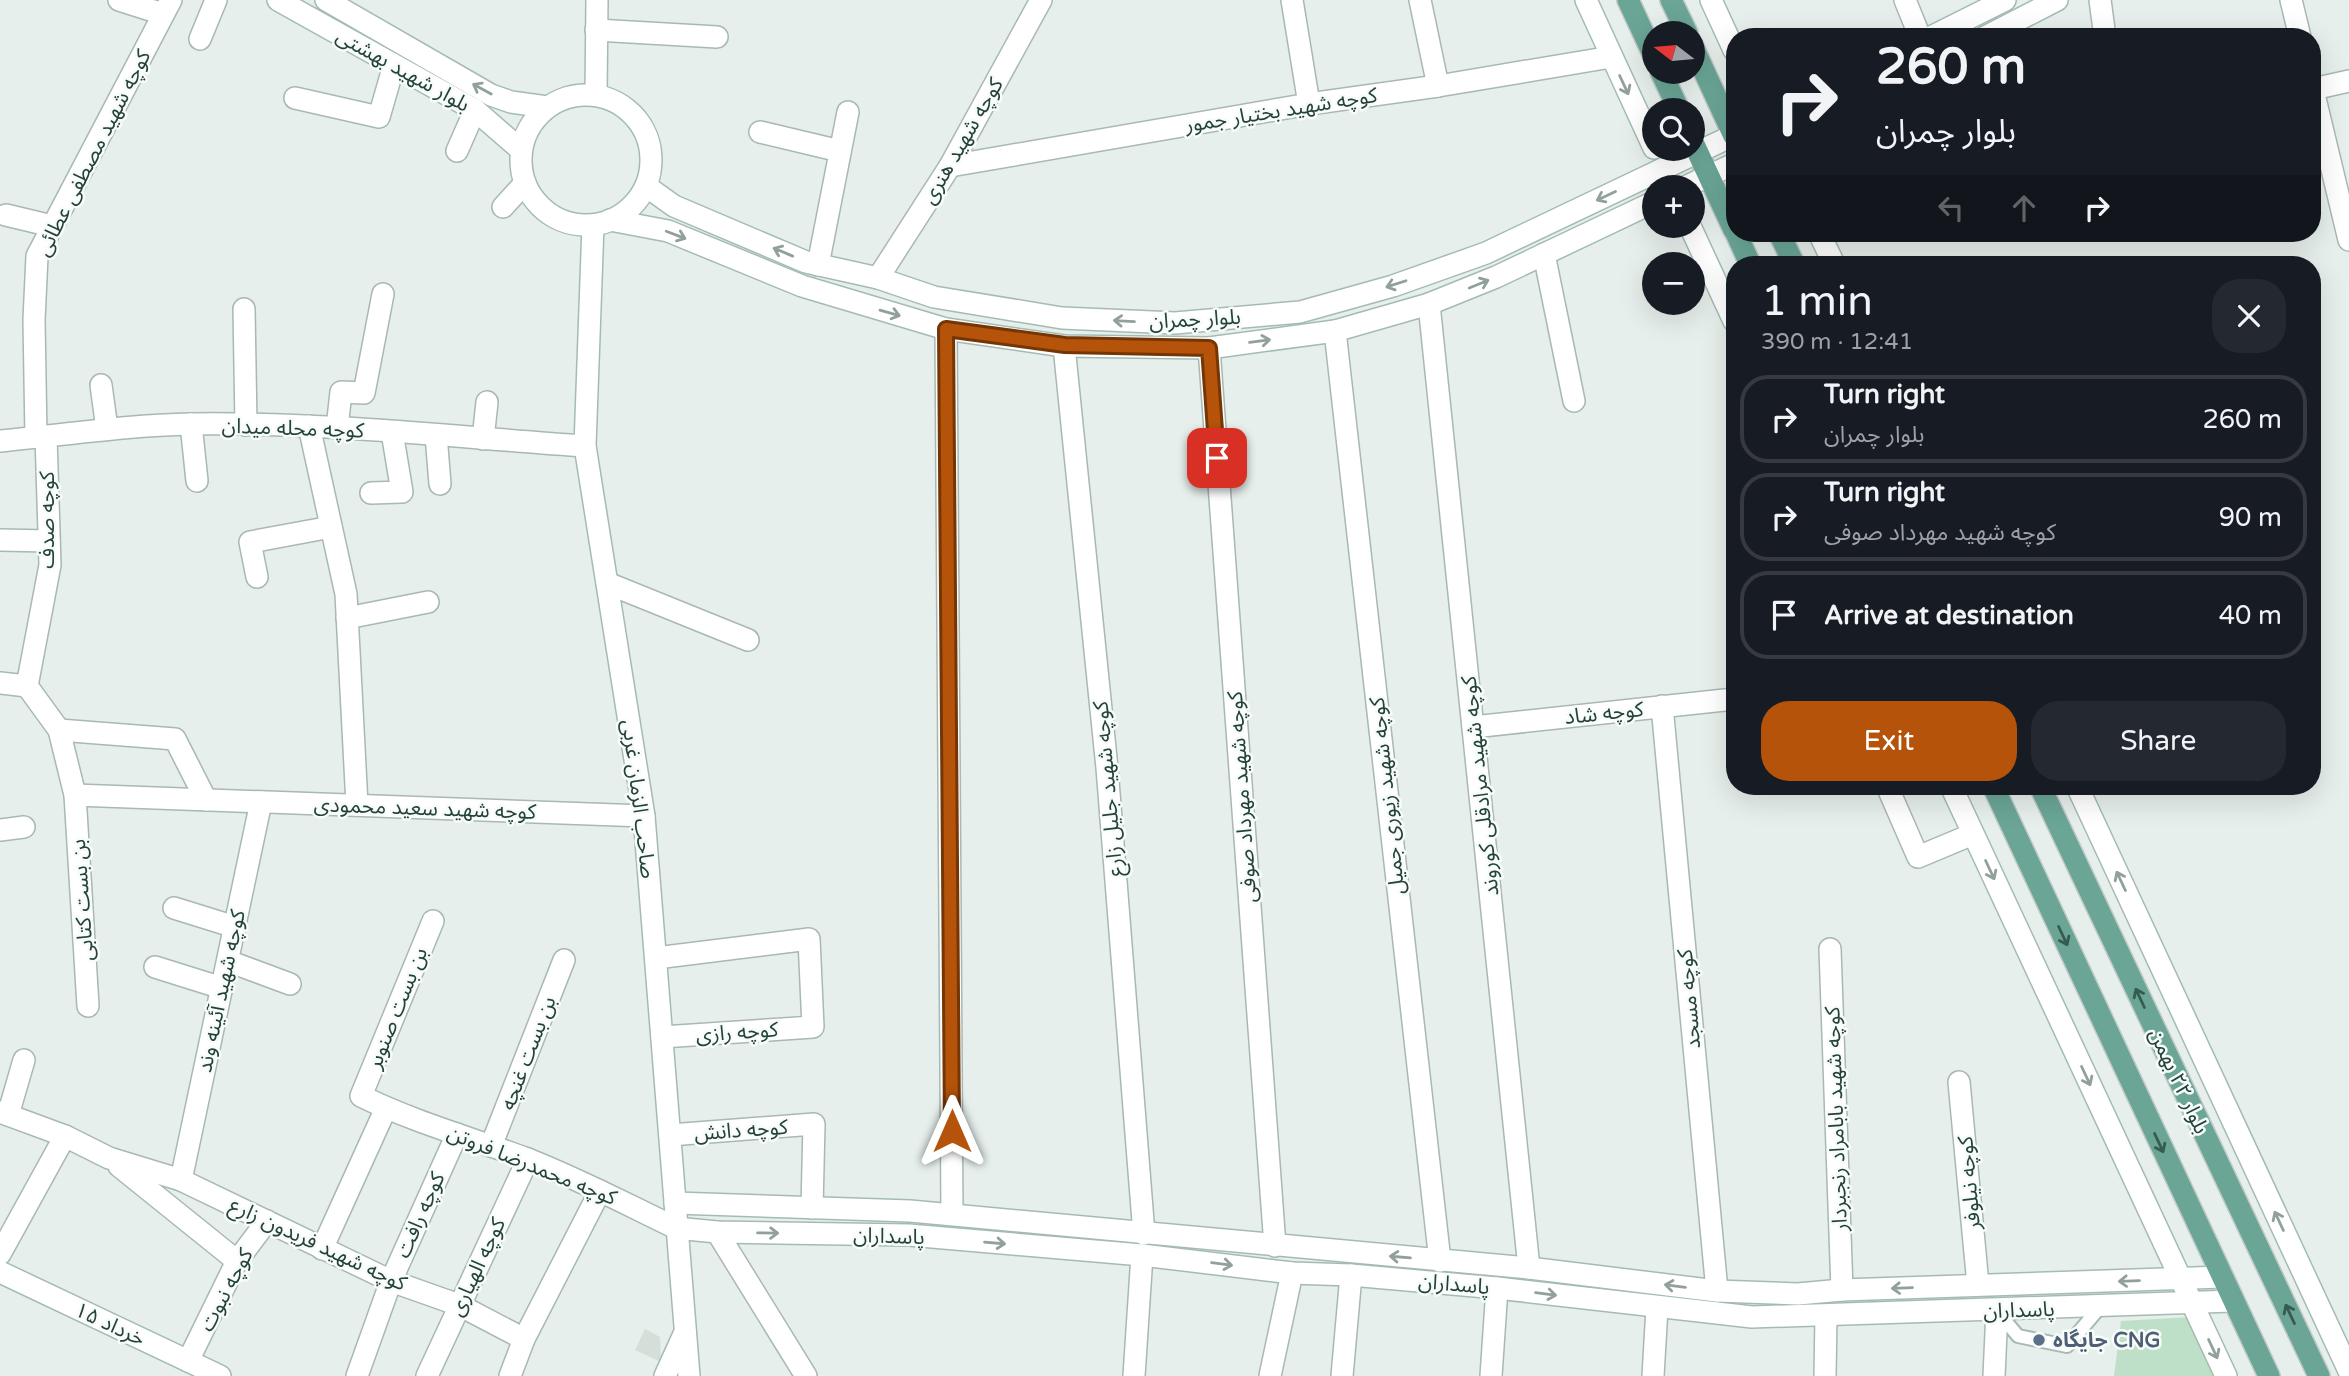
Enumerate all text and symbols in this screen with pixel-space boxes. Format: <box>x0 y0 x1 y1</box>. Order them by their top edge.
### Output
north arrow <box>1642 21 1704 84</box>
map controls <box>1642 21 1705 315</box>
street label: بلوار شهید بهشتی <box>332 23 474 117</box>
text: 260 m <box>1876 38 2026 97</box>
street label: کوچه شهید مصطفی عطائی <box>31 46 157 261</box>
icon: right <box>1761 56 1852 147</box>
street label: کوچه شهید هنری <box>916 73 1009 209</box>
one-way arrow <box>1619 74 1632 95</box>
one-way arrow <box>472 82 493 95</box>
street label: کوچه شهید بختیار جمور <box>1182 83 1379 138</box>
button: search <box>1642 98 1705 161</box>
text: بلوار چمران <box>1876 113 2016 151</box>
button: + <box>1642 175 1705 238</box>
icon: left <box>1932 189 1970 227</box>
icon: ahead <box>2005 189 2043 227</box>
icon: right <box>2078 189 2116 227</box>
one-way arrow <box>1596 190 1617 203</box>
one-way arrow <box>665 230 687 243</box>
one-way arrow <box>773 245 794 258</box>
button: − <box>1642 252 1705 315</box>
one-way arrow <box>1468 276 1490 289</box>
text: 1 min <box>1761 276 1873 327</box>
one-way arrow <box>1386 279 1408 291</box>
button: close <box>2212 279 2286 353</box>
street label: بلوار چمران <box>1149 305 1241 334</box>
one-way arrow <box>879 307 901 320</box>
one-way arrow <box>1113 314 1136 327</box>
text: 390 m · 12:41 <box>1761 328 1913 356</box>
one-way arrow <box>1248 334 1271 347</box>
text: Turn right <box>1824 379 1945 410</box>
icon: right <box>1765 400 1803 438</box>
text: 260 m <box>2202 404 2282 435</box>
street label: کوچه محله میدان <box>221 414 365 444</box>
text: بلوار چمران <box>1824 421 1924 449</box>
pin <box>1187 428 1247 488</box>
icon: arrive <box>1198 439 1236 477</box>
street label: کوچه صدف <box>35 471 60 569</box>
text: Turn right <box>1824 477 1945 508</box>
icon: right <box>1765 498 1803 536</box>
text: 90 m <box>2219 502 2282 533</box>
text: کوچه شهید مهرداد صوفی <box>1824 519 2056 547</box>
icon: arrive <box>1765 596 1803 634</box>
text: Arrive at destination <box>1824 600 2074 631</box>
text: 40 m <box>2219 600 2282 631</box>
street label: کوچه شهید مرادقلی کوروند <box>1456 674 1505 897</box>
street label: کوچه شهید مهرداد صوفی <box>1223 690 1262 903</box>
street label: کوچه شهید زیوری جمیل <box>1365 696 1410 896</box>
street label: کوچه شاد <box>1563 697 1645 730</box>
street label: کوچه شهید جلیل زارع <box>1088 700 1131 878</box>
button: Exit <box>1761 701 2017 781</box>
button: Share <box>2031 701 2286 781</box>
street label: صاحب الزمان غربی <box>616 718 661 880</box>
street label: کوچه شهید سعید محمودی <box>313 792 537 825</box>
street label: بن بست کتابی <box>66 838 99 962</box>
one-way arrow <box>1984 859 1997 880</box>
one-way arrow <box>2114 871 2127 892</box>
street label: کوچه شهید آئینه وند <box>192 907 251 1075</box>
one-way arrow <box>2057 925 2070 947</box>
street label: بن بست صنوبر <box>361 944 433 1073</box>
street label: کوچه مسجد <box>1673 948 1706 1050</box>
one-way arrow <box>2133 988 2146 1009</box>
street label: بن بست غنچه <box>495 993 562 1114</box>
street label: کوچه شهید بابامراد رنجبردار <box>1820 1006 1853 1233</box>
street label: کوچه رازی <box>695 1017 779 1048</box>
street label: بلوار ۲۲ بهمن <box>2143 1025 2214 1138</box>
one-way arrow <box>2080 1065 2093 1086</box>
position arrow <box>915 1094 989 1168</box>
street label: کوچه دانش <box>693 1115 789 1146</box>
street label: کوچه محمدرضا فروتن <box>443 1120 621 1211</box>
one-way arrow <box>2153 1132 2166 1153</box>
street label: کوچه نیلوفر <box>1953 1135 1986 1232</box>
street label: کوچه رافت <box>391 1168 451 1262</box>
street label: کوچه شهید فریدون زارع <box>224 1192 411 1298</box>
one-way arrow <box>2272 1210 2285 1232</box>
street label: کوچه الهیاری <box>444 1214 511 1320</box>
street label: پاسداران <box>853 1223 925 1250</box>
one-way arrow <box>756 1226 779 1239</box>
one-way arrow <box>983 1237 1006 1250</box>
street label: کوچه نبوت <box>194 1244 259 1336</box>
one-way arrow <box>1389 1250 1412 1263</box>
one-way arrow <box>1210 1258 1233 1271</box>
street label: پاسداران <box>1417 1269 1491 1300</box>
one-way arrow <box>2118 1274 2141 1287</box>
one-way arrow <box>1664 1279 1687 1292</box>
one-way arrow <box>1891 1281 1914 1294</box>
one-way arrow <box>1534 1288 1557 1301</box>
street label: ۱۵ خرداد <box>71 1297 149 1352</box>
street label: پاسداران <box>1983 1297 2055 1324</box>
one-way arrow <box>2282 1304 2296 1325</box>
place label: جایگاه CNG <box>2053 1328 2161 1353</box>
marker: جایگاه CNG <box>2031 1332 2047 1348</box>
one-way arrow <box>2207 1338 2221 1359</box>

